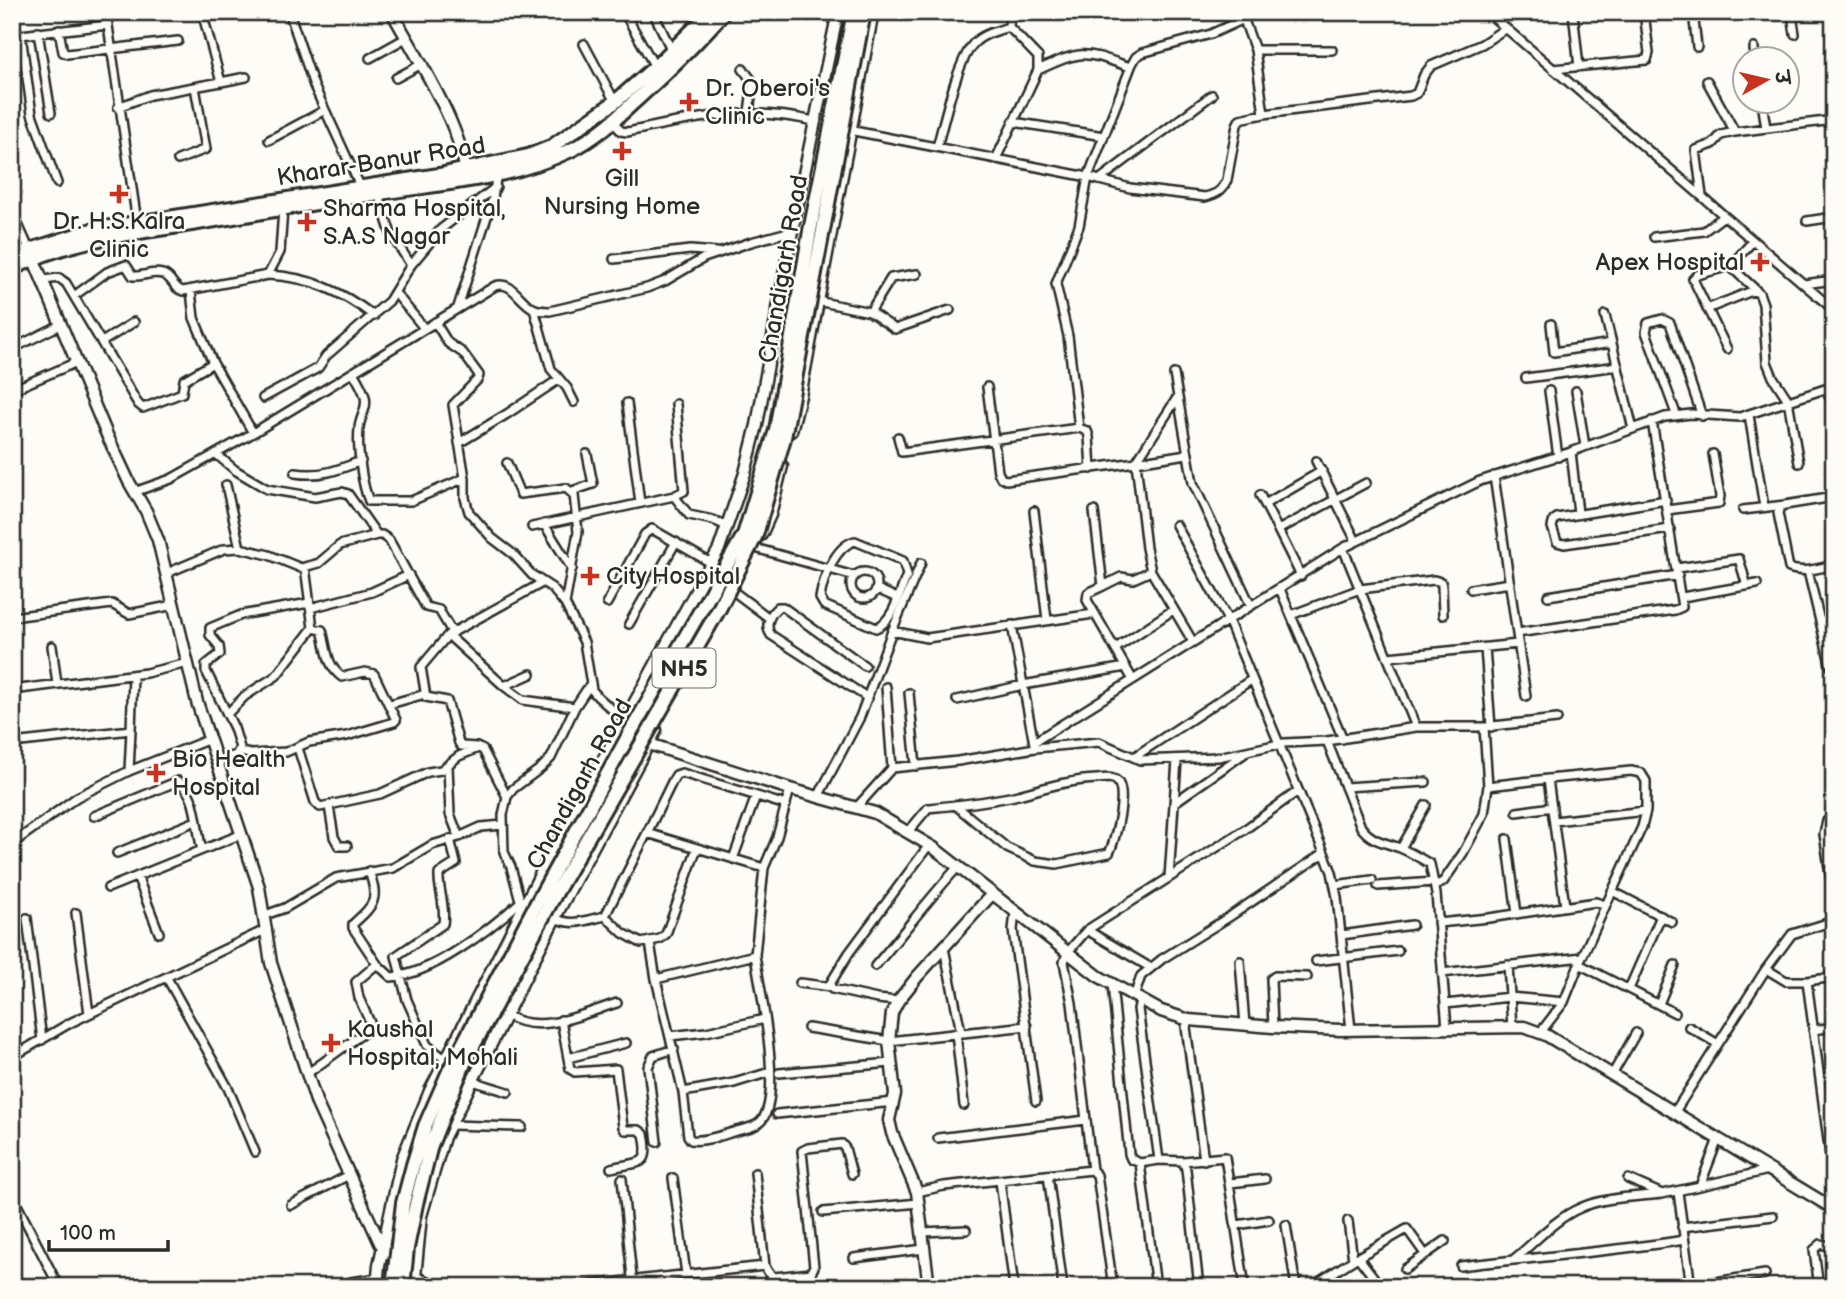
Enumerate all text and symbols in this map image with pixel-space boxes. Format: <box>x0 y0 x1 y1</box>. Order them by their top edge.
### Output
north arrow <box>1730 46 1800 116</box>
text: उ <box>1769 68 1794 88</box>
place label: Dr. Oberoi's Clinic <box>705 74 830 131</box>
marker: Dr. Oberoi's Clinic <box>679 92 699 112</box>
street label: Kharar-Banur Road <box>275 131 487 192</box>
marker: Gill Nursing Home <box>612 141 632 161</box>
place label: Gill Nursing Home <box>544 164 700 221</box>
street label: Chandigarh Road <box>753 173 814 366</box>
marker: Dr. H.S.Kalra Clinic <box>109 184 129 204</box>
place label: Sharma Hospital, S.A.S Nagar <box>323 194 506 251</box>
place label: Dr. H.S.Kalra Clinic <box>53 207 185 264</box>
marker: Sharma Hospital, S.A.S Nagar <box>297 212 317 232</box>
place label: Apex Hospital <box>1596 248 1744 277</box>
marker: Apex Hospital <box>1750 252 1770 272</box>
place label: City Hospital <box>606 562 740 591</box>
marker: City Hospital <box>580 566 600 586</box>
road number: NH5 <box>652 648 716 688</box>
street label: Chandigarh Road <box>521 694 638 875</box>
place label: Bio Health Hospital <box>172 745 286 802</box>
marker: Bio Health Hospital <box>146 763 166 783</box>
place label: Kaushal Hospital, Mohali <box>347 1015 518 1072</box>
marker: Kaushal Hospital, Mohali <box>321 1033 341 1053</box>
scale bar <box>49 1208 168 1252</box>
text: 100 m <box>60 1221 116 1246</box>

